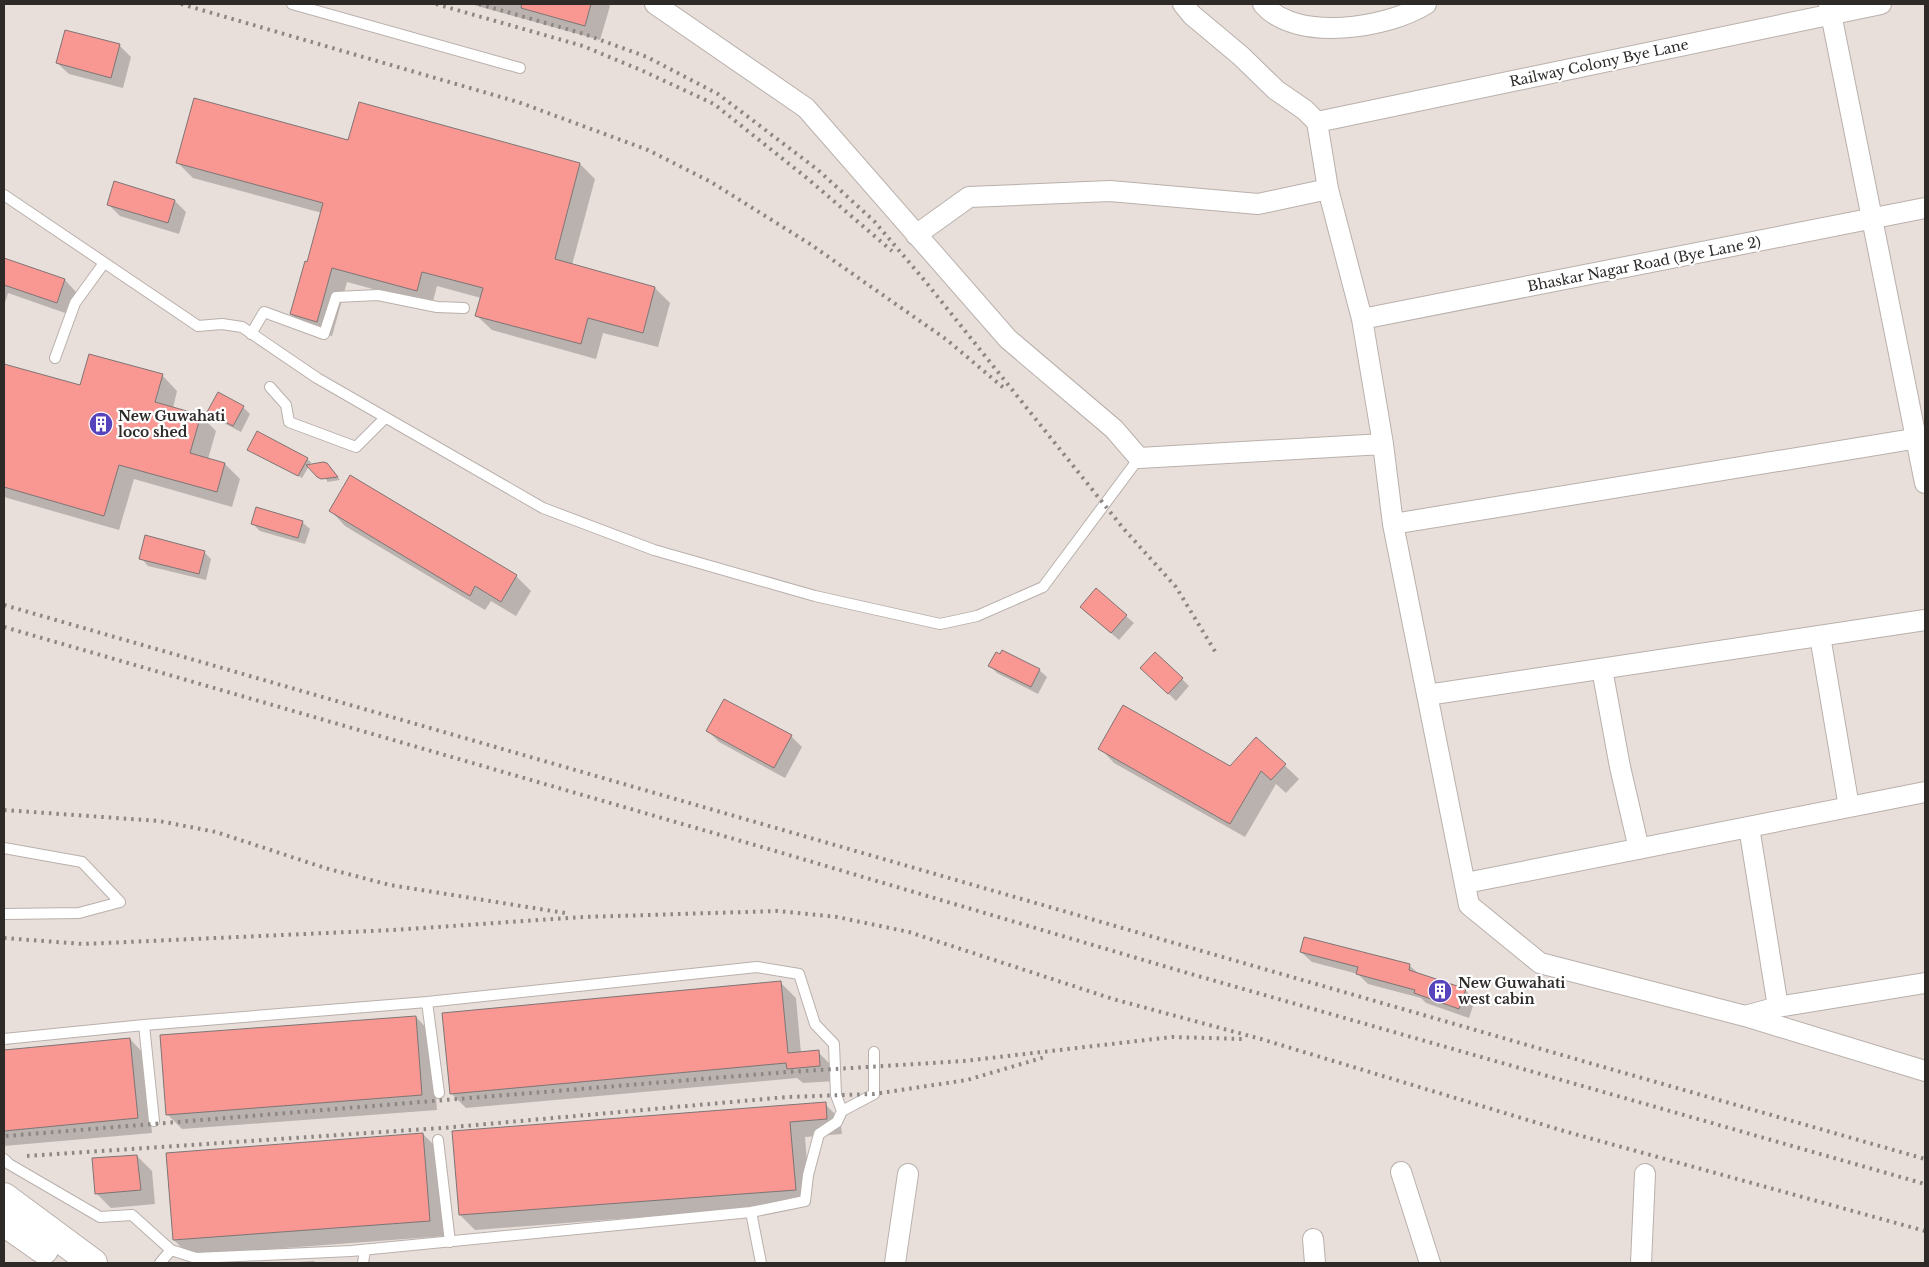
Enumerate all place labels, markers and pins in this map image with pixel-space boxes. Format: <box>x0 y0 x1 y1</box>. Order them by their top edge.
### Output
place label: New Guwahati loco shed <box>118 407 225 441</box>
building icon: New Guwahati loco shed <box>88 411 114 437</box>
place label: New Guwahati west cabin <box>1458 974 1565 1008</box>
building icon: New Guwahati west cabin <box>1427 978 1453 1004</box>

